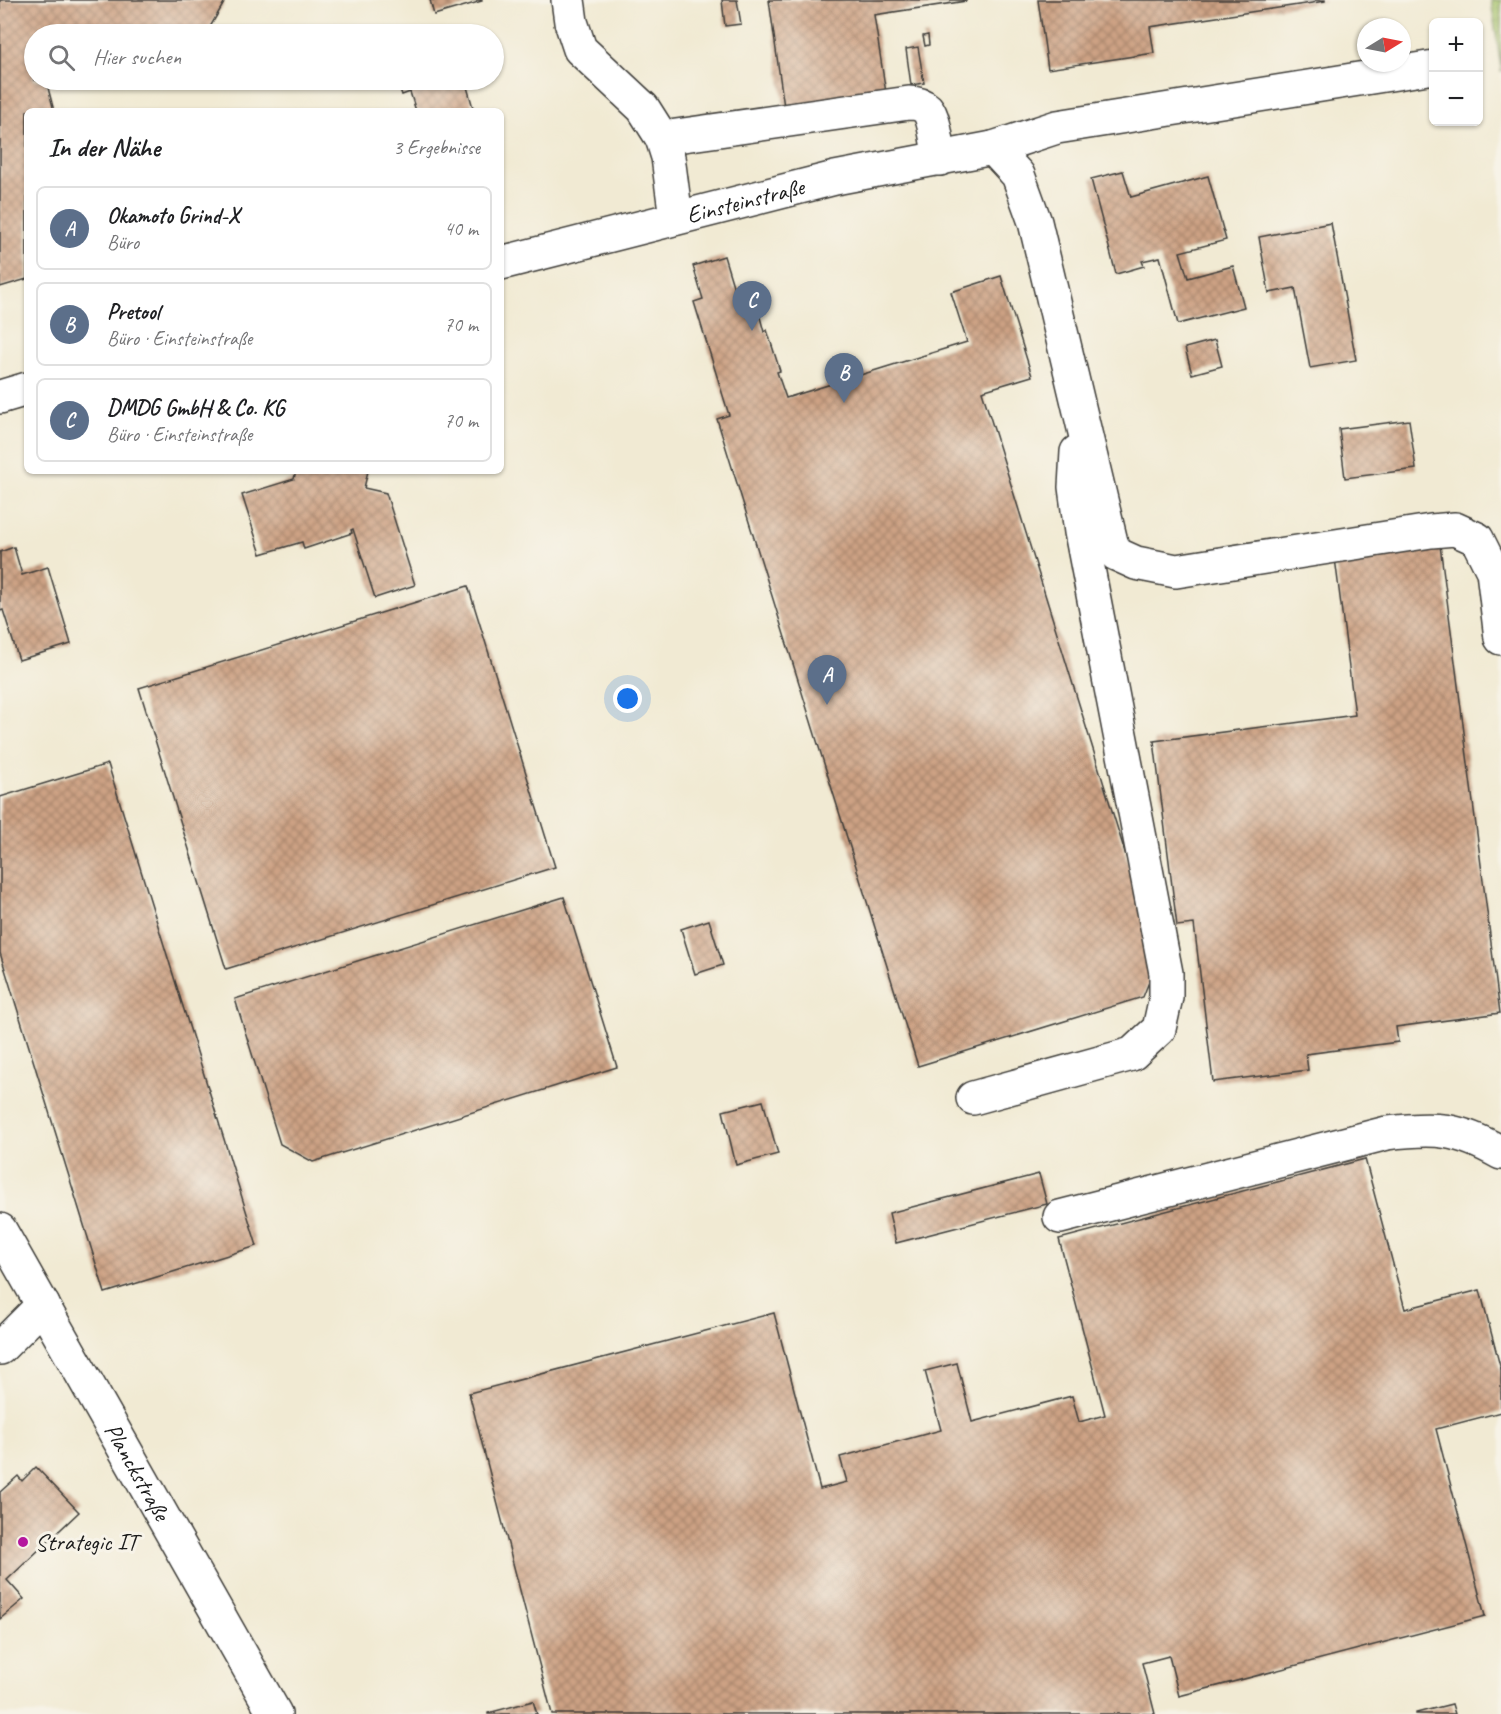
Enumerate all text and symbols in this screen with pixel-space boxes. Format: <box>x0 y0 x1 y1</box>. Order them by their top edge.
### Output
north arrow <box>1357 18 1411 72</box>
map controls <box>1429 18 1483 126</box>
button: + <box>1429 18 1483 72</box>
search box <box>24 24 504 90</box>
icon: search <box>45 41 78 74</box>
text: Hier suchen <box>93 43 181 71</box>
button: − <box>1429 72 1483 126</box>
text: In der Nähe <box>48 131 160 164</box>
text: 3 Ergebnisse <box>393 135 480 160</box>
street label: Einsteinstraße <box>683 171 809 230</box>
text: Okamoto Grind-X <box>107 202 239 230</box>
text: A <box>64 216 75 241</box>
text: 40 m <box>444 216 478 241</box>
text: Büro <box>107 230 139 255</box>
pin: C <box>732 282 771 331</box>
text: Pretool <box>107 298 160 326</box>
text: B <box>64 312 75 337</box>
text: 70 m <box>444 312 478 337</box>
text: Büro · Einsteinstraße <box>107 326 252 351</box>
pin: B <box>824 354 864 403</box>
text: DMDG GmbH & Co. KG <box>107 394 284 422</box>
text: C <box>65 408 74 433</box>
text: 70 m <box>444 408 478 433</box>
text: Büro · Einsteinstraße <box>107 422 252 447</box>
pin: A <box>808 656 846 705</box>
your location <box>613 684 642 713</box>
street label: Planckstraße <box>98 1418 178 1528</box>
place label: Strategic IT <box>35 1527 143 1557</box>
marker: Strategic IT <box>16 1535 30 1549</box>

